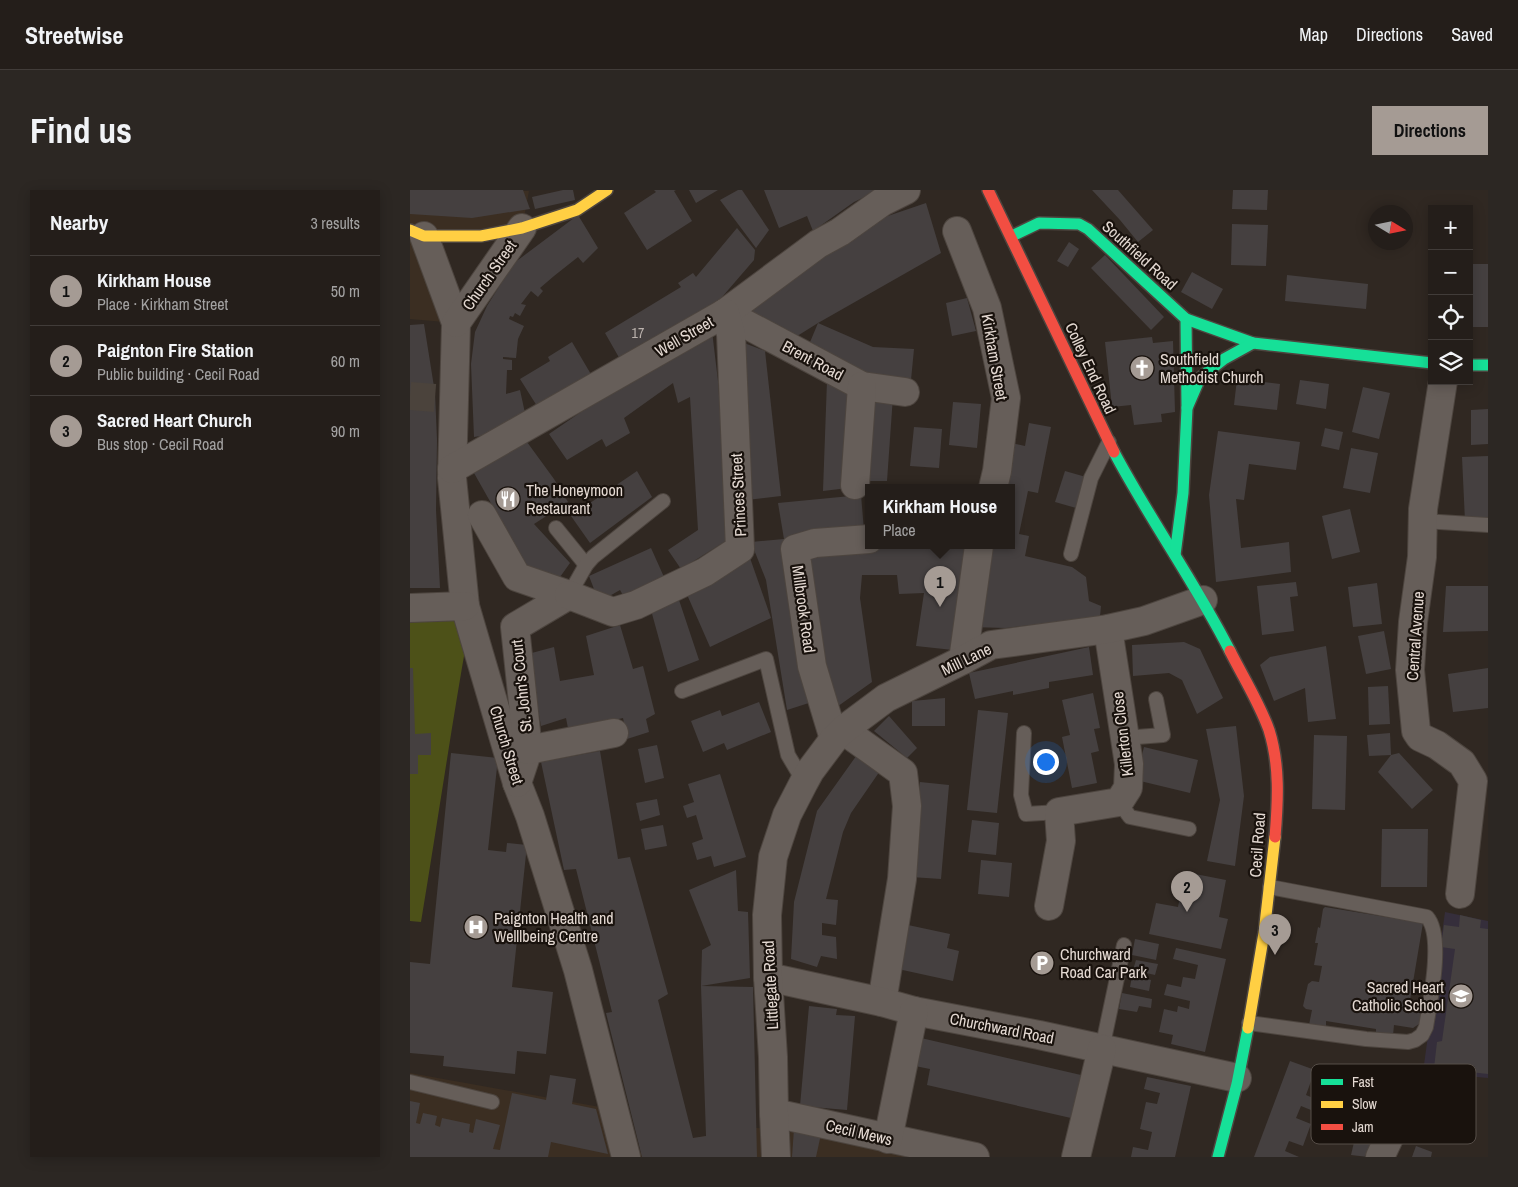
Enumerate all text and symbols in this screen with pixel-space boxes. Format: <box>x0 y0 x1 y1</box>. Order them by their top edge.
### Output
text: Streetwise <box>25 19 123 51</box>
text: Map <box>1299 22 1328 47</box>
text: Directions <box>1356 22 1423 47</box>
text: Saved <box>1451 22 1493 47</box>
button: Directions <box>1372 106 1488 155</box>
text: Find us <box>30 107 132 154</box>
north arrow <box>1368 205 1413 250</box>
map controls <box>1428 205 1473 385</box>
button: + <box>1428 205 1473 250</box>
text: Nearby <box>50 208 108 237</box>
text: 3 results <box>310 212 360 234</box>
street label: Southfield Road <box>1098 215 1182 295</box>
street label: Church Street <box>457 235 521 314</box>
button: − <box>1428 250 1473 295</box>
text: Kirkham House <box>97 267 211 293</box>
text: 1 <box>62 280 70 302</box>
text: 50 m <box>331 280 360 302</box>
text: Place · Kirkham Street <box>97 293 228 315</box>
button: locate <box>1428 295 1473 340</box>
street label: Well Street <box>651 310 717 362</box>
street label: Kirkham Street <box>977 312 1013 402</box>
street label: Colley End Road <box>1060 319 1122 417</box>
house number: 17 <box>632 324 644 342</box>
street label: Brent Road <box>779 335 847 385</box>
text: Paignton Fire Station <box>97 337 254 363</box>
button: layers <box>1428 340 1473 385</box>
place label: Southfield Methodist Church <box>1160 348 1264 388</box>
text: 2 <box>62 350 70 372</box>
text: 60 m <box>331 350 360 372</box>
church icon: Southfield Methodist Church <box>1129 355 1155 381</box>
text: Public building · Cecil Road <box>97 363 260 385</box>
text: Sacred Heart Church <box>97 407 252 433</box>
text: 3 <box>62 420 70 442</box>
text: 90 m <box>331 420 360 442</box>
text: Bus stop · Cecil Road <box>97 433 224 455</box>
street label: Princes Street <box>725 453 751 537</box>
place label: The Honeymoon Restaurant <box>526 479 623 519</box>
popup <box>865 484 1015 549</box>
restaurant icon: The Honeymoon Restaurant <box>495 486 521 512</box>
text: Kirkham House <box>883 493 997 519</box>
text: Place <box>883 519 916 541</box>
street label: Millbrook Road <box>787 564 821 654</box>
pin: 1 <box>924 566 956 607</box>
street label: Central Avenue <box>1401 591 1429 681</box>
street label: Mill Lane <box>937 637 995 681</box>
street label: St. John's Court <box>505 638 537 733</box>
street label: Killerton Close <box>1106 690 1138 778</box>
street label: Church Street <box>485 703 529 787</box>
your location <box>1033 749 1059 775</box>
street label: Cecil Road <box>1244 812 1270 878</box>
pin: 2 <box>1171 871 1203 912</box>
place label: Paignton Health and Welllbeing Centre <box>494 907 614 947</box>
hospital icon: Paignton Health and Welllbeing Centre <box>463 914 489 940</box>
pin: 3 <box>1259 914 1291 955</box>
street label: Littlegate Road <box>757 940 783 1030</box>
place label: Churchward Road Car Park <box>1060 943 1147 983</box>
parking icon: Churchward Road Car Park <box>1029 950 1055 976</box>
place label: Sacred Heart Catholic School <box>1352 976 1444 1016</box>
school or university icon: Sacred Heart Catholic School <box>1448 983 1474 1009</box>
street label: Churchward Road <box>948 1007 1056 1049</box>
legend <box>1311 1064 1476 1144</box>
text: Fast <box>1352 1073 1374 1091</box>
text: Slow <box>1352 1095 1378 1113</box>
street label: Cecil Mews <box>823 1114 895 1150</box>
text: Jam <box>1352 1118 1374 1136</box>

